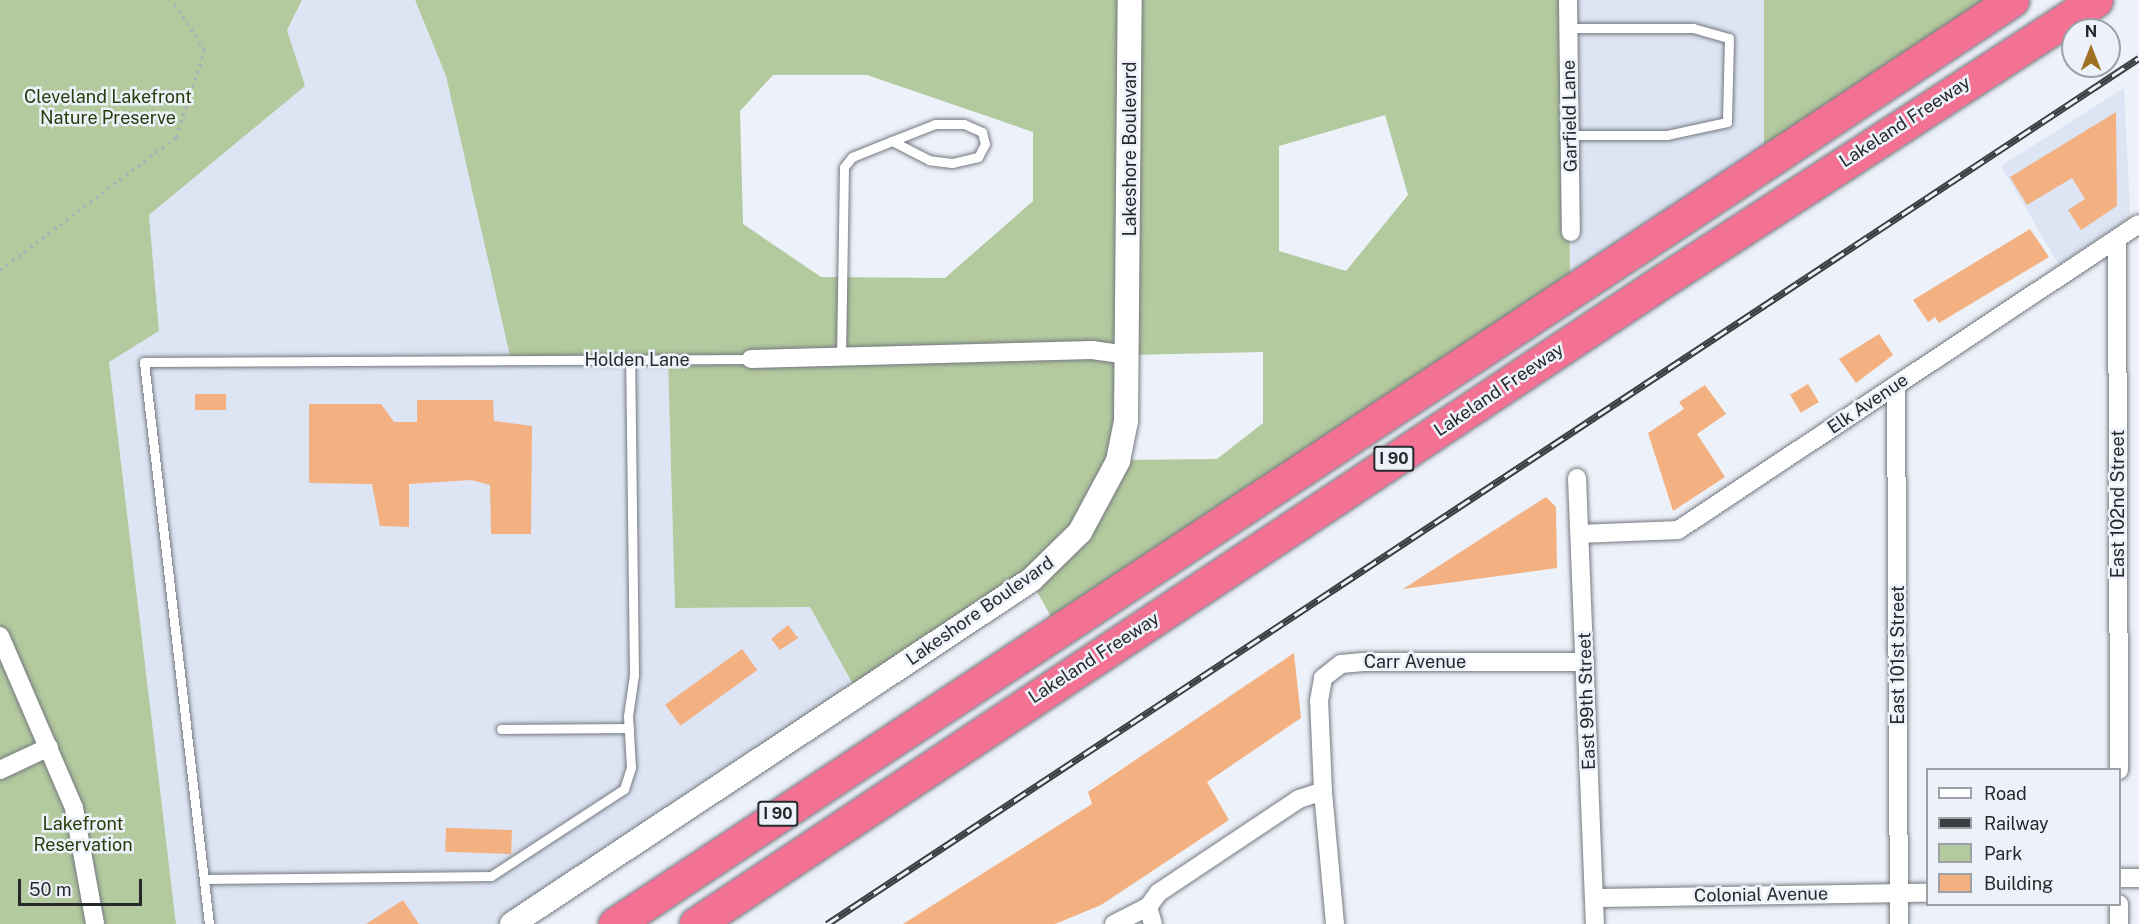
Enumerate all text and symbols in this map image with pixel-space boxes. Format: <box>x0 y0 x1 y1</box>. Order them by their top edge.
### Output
north arrow <box>2061 18 2121 78</box>
text: N <box>2085 22 2097 41</box>
street label: Garfield Lane <box>1558 60 1582 172</box>
street label: Lakeshore Boulevard <box>1119 61 1141 237</box>
street label: Lakeland Freeway <box>1835 72 1975 172</box>
park label: Cleveland Lakefront Nature Preserve <box>24 87 192 130</box>
street label: Lakeland Freeway <box>1430 339 1568 441</box>
street label: Holden Lane <box>584 349 690 371</box>
street label: Elk Avenue <box>1824 369 1912 439</box>
street label: East 102nd Street <box>2107 430 2129 578</box>
road number: I 90 <box>1373 446 1415 472</box>
street label: Lakeshore Boulevard <box>902 552 1058 670</box>
street label: East 101st Street <box>1887 585 1909 725</box>
street label: Lakeland Freeway <box>1024 608 1164 708</box>
street label: East 99th Street <box>1574 632 1600 770</box>
street label: Carr Avenue <box>1364 651 1466 673</box>
legend <box>1926 768 2121 906</box>
text: Road <box>1984 783 2027 804</box>
road number: I 90 <box>757 801 799 827</box>
text: Railway <box>1984 813 2049 834</box>
park label: Lakefront Reservation <box>33 814 133 856</box>
text: Park <box>1984 843 2022 864</box>
scale bar <box>21 867 146 905</box>
text: Building <box>1984 873 2053 894</box>
text: 50 m <box>29 879 72 900</box>
street label: Colonial Avenue <box>1694 883 1828 907</box>

